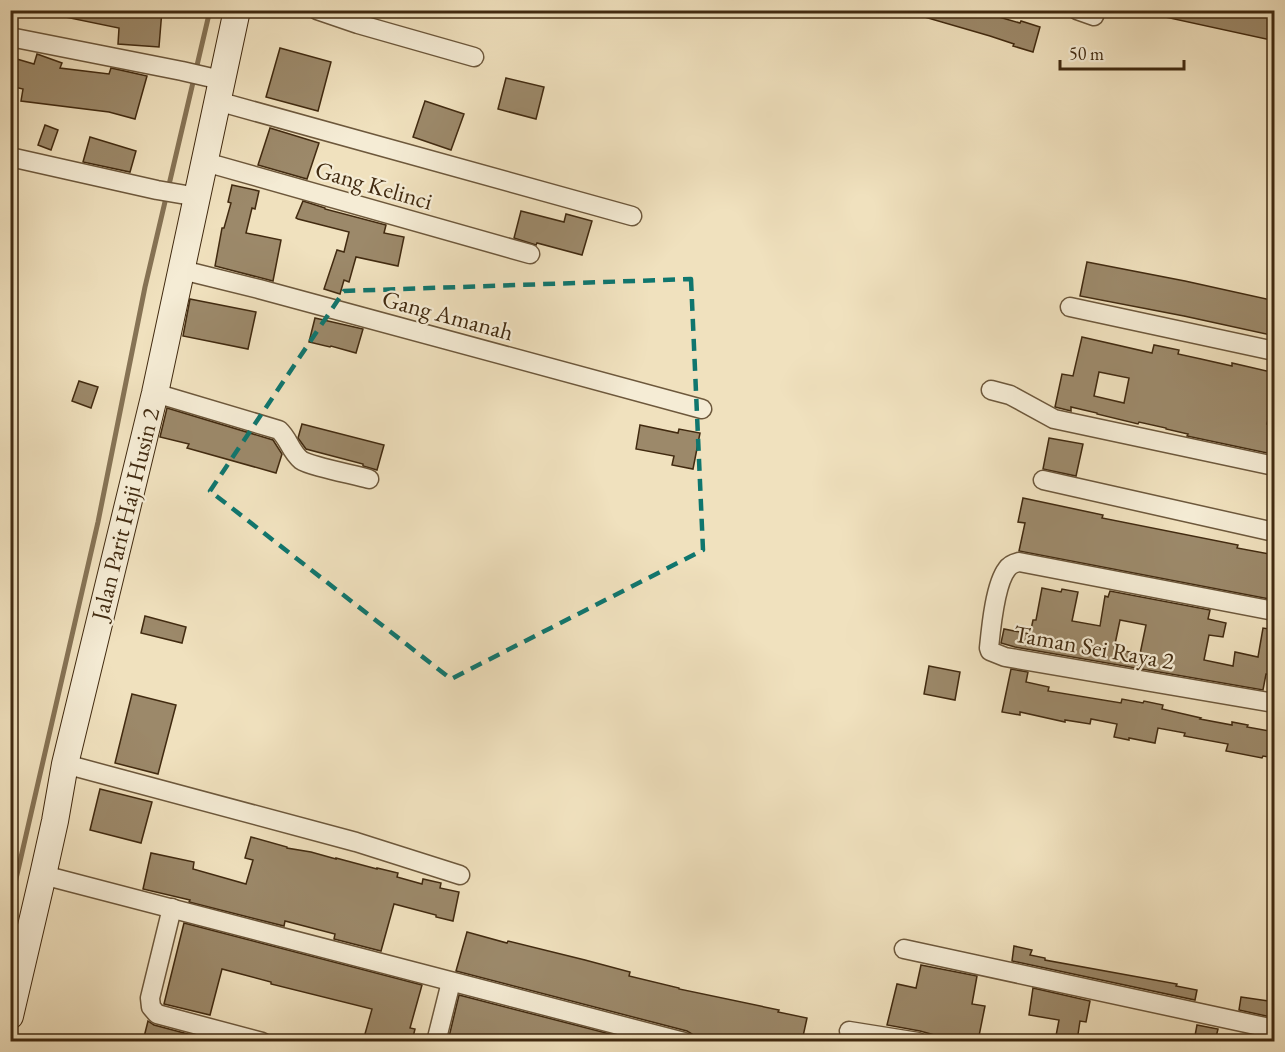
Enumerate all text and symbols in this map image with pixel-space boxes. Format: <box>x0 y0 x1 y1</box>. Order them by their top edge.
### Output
scale bar <box>1060 33 1184 71</box>
text: 50 m <box>1069 42 1104 65</box>
street label: Gang Kelinci <box>312 153 436 217</box>
street label: Gang Amanah <box>379 283 517 347</box>
street label: Jalan Parit Haji Husin 2 <box>83 404 167 625</box>
street label: Taman Sei Raya 2 <box>1011 618 1177 676</box>

